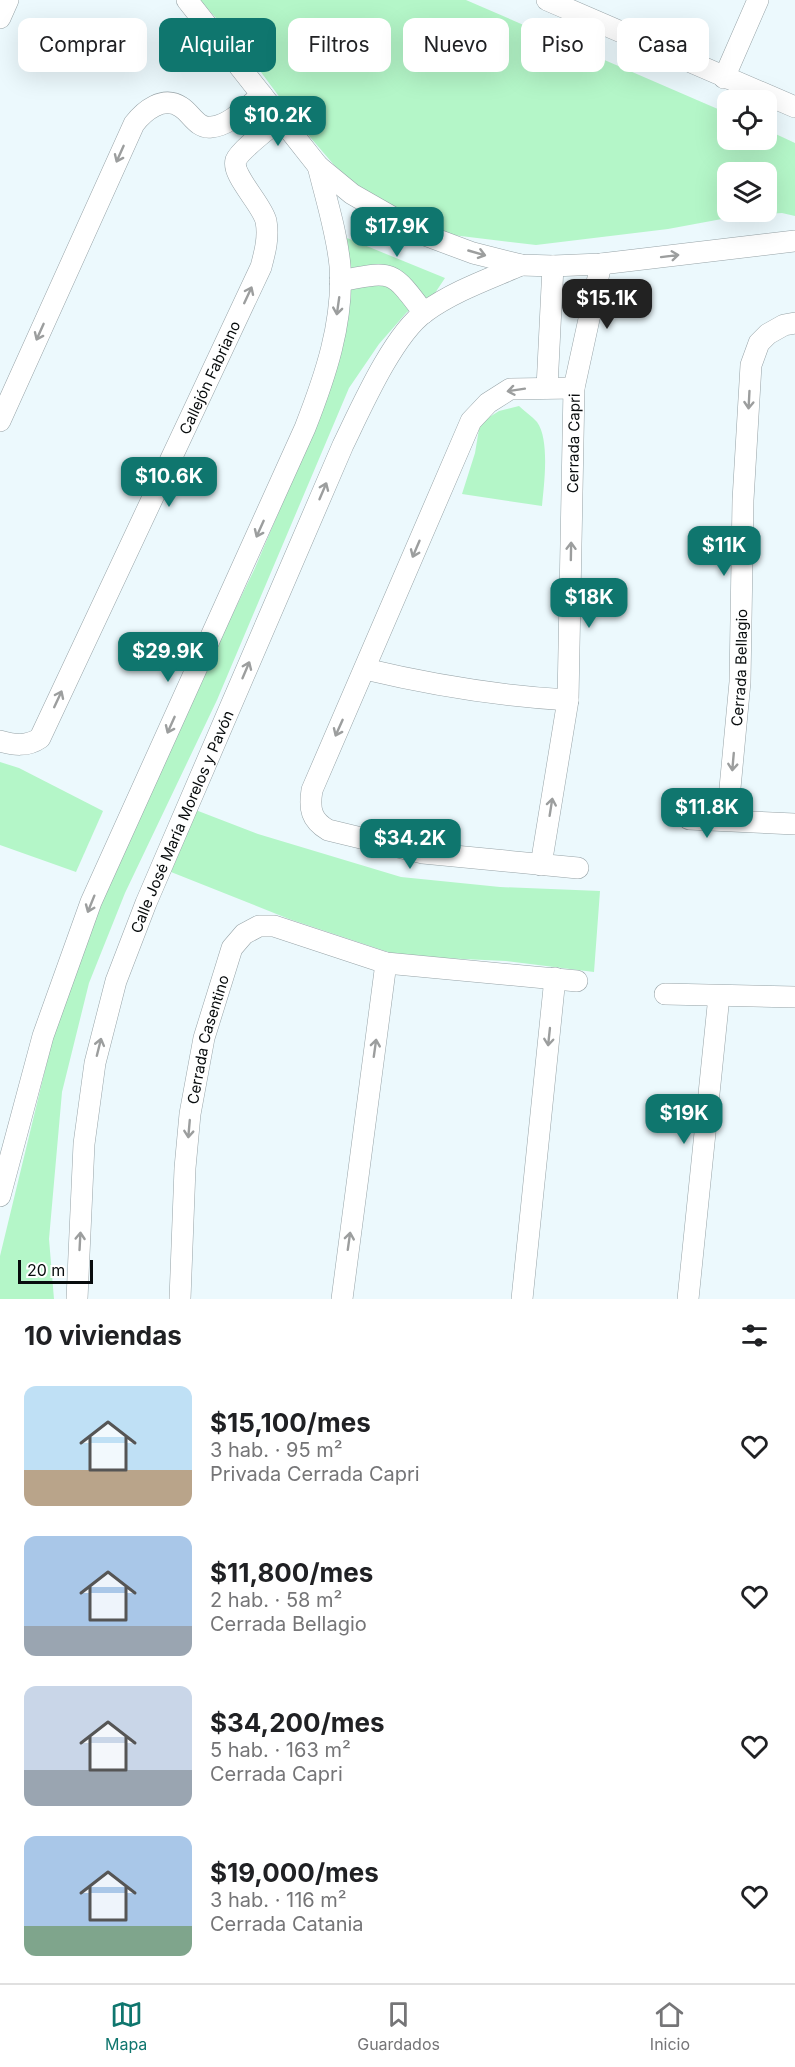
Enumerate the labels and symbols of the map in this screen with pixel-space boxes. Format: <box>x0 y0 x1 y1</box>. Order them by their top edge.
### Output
pin: $10.2K <box>229 96 327 147</box>
one-way arrow <box>114 145 126 163</box>
pin: $17.9K <box>348 207 446 258</box>
one-way arrow <box>467 248 486 260</box>
one-way arrow <box>659 250 679 261</box>
pin: $15.1K <box>558 279 656 330</box>
one-way arrow <box>242 286 254 304</box>
one-way arrow <box>332 296 343 316</box>
street label: Callejón Fabriano <box>174 318 244 437</box>
one-way arrow <box>34 322 46 340</box>
one-way arrow <box>507 385 526 396</box>
one-way arrow <box>743 389 754 409</box>
street label: Cerrada Capri <box>562 393 583 493</box>
pin: $10.6K <box>120 457 218 508</box>
one-way arrow <box>318 482 329 501</box>
one-way arrow <box>253 519 265 537</box>
pin: $11K <box>688 526 760 577</box>
one-way arrow <box>410 539 422 557</box>
one-way arrow <box>565 541 577 561</box>
pin: $18K <box>553 578 625 629</box>
street label: Cerrada Bellagio <box>726 609 751 727</box>
pin: $29.9K <box>119 632 217 683</box>
one-way arrow <box>241 661 252 680</box>
one-way arrow <box>53 691 65 709</box>
street label: Calle José María Morelos y Pavón <box>126 707 237 936</box>
one-way arrow <box>164 716 176 734</box>
one-way arrow <box>333 718 344 736</box>
one-way arrow <box>727 752 738 772</box>
pin: $11.8K <box>658 788 756 839</box>
one-way arrow <box>546 798 557 818</box>
pin: $34.2K <box>361 819 459 870</box>
one-way arrow <box>85 894 96 912</box>
street label: Cerrada Casentino <box>183 972 233 1106</box>
one-way arrow <box>543 1026 554 1046</box>
one-way arrow <box>94 1038 106 1057</box>
one-way arrow <box>369 1038 380 1058</box>
pin: $19K <box>648 1094 720 1145</box>
one-way arrow <box>183 1119 194 1139</box>
one-way arrow <box>74 1231 85 1251</box>
one-way arrow <box>344 1232 355 1251</box>
scale bar <box>18 1257 93 1284</box>

